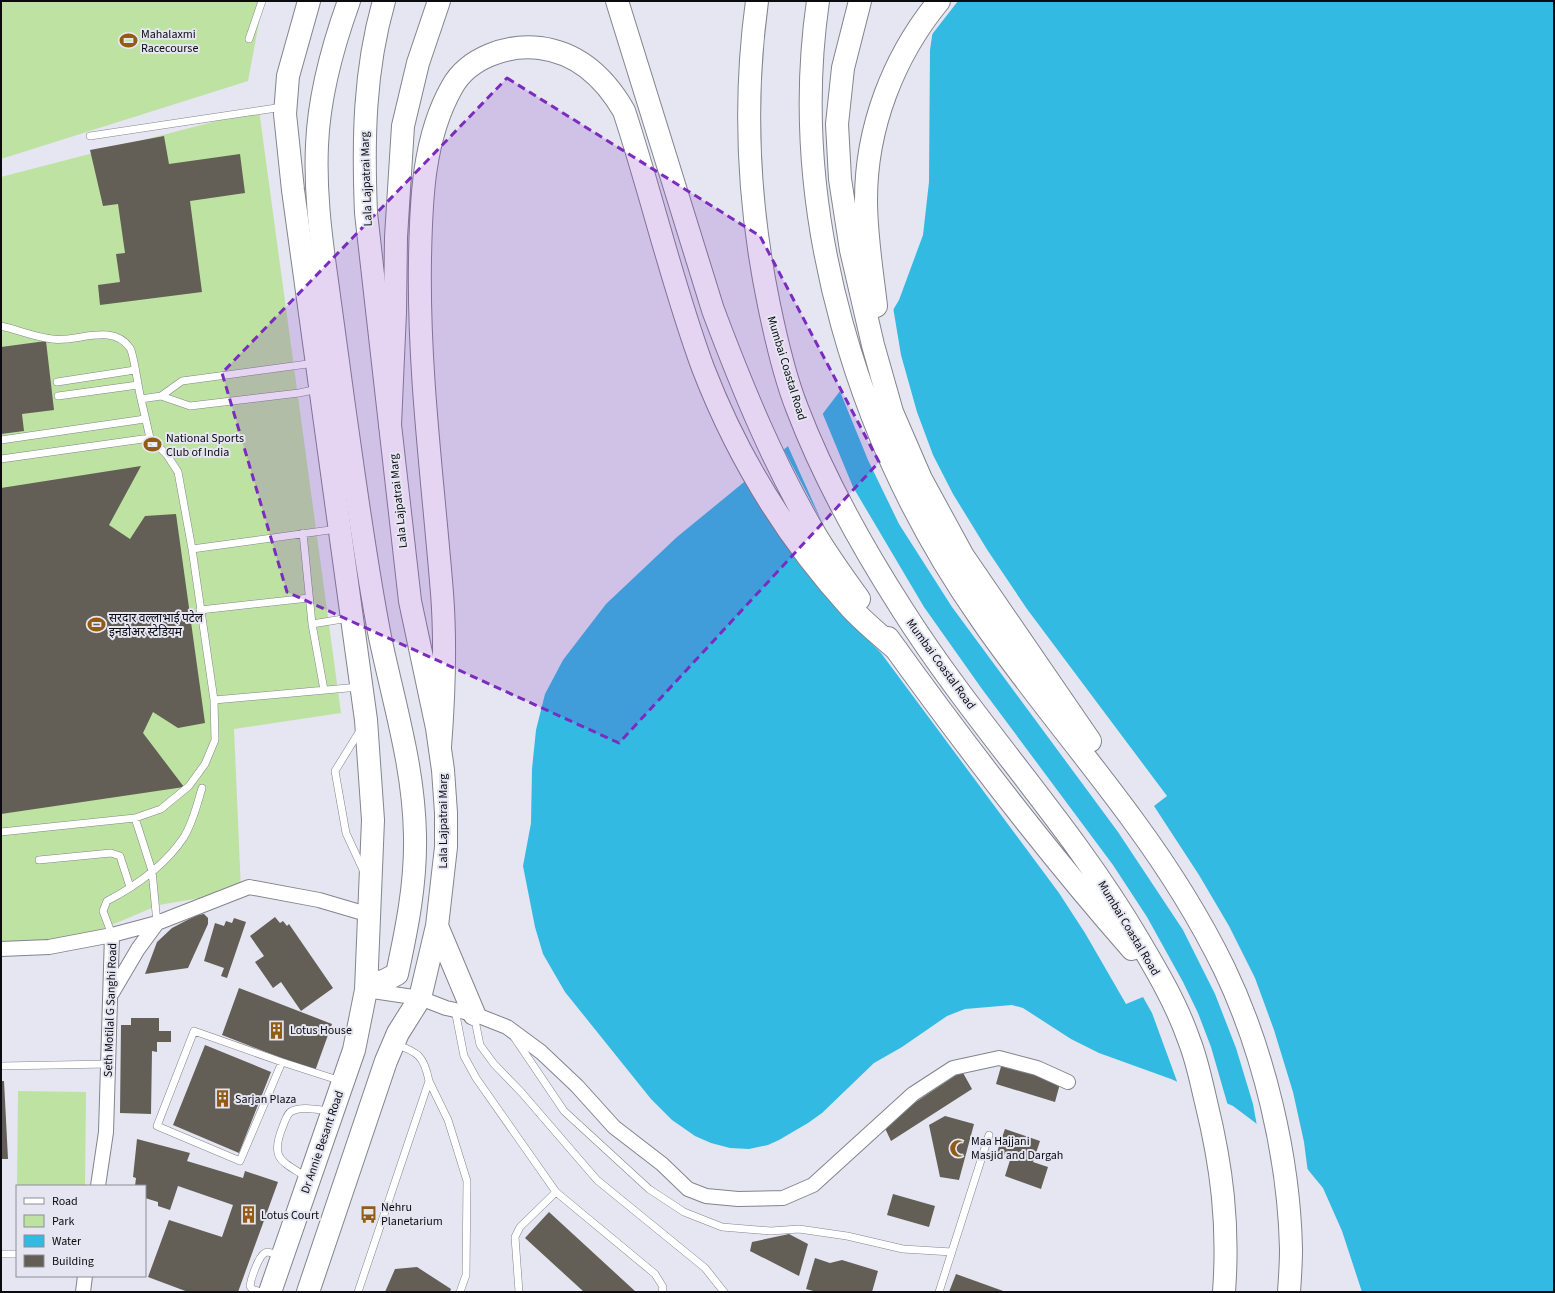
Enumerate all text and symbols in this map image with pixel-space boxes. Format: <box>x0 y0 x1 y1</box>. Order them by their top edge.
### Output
place label: Mahalaxmi Racecourse <box>141 26 198 57</box>
sports icon: Mahalaxmi Racecourse <box>118 31 138 51</box>
street label: Lala Lajpatrai Marg <box>356 131 377 227</box>
street label: Mumbai Coastal Road <box>763 314 810 422</box>
place label: National Sports Club of India <box>166 430 244 461</box>
sports icon: National Sports Club of India <box>143 435 163 455</box>
street label: Lala Lajpatrai Marg <box>385 453 412 549</box>
place label: सरदार वल्लाभाई पटेल इनडोअर स्टेडियम <box>109 610 204 641</box>
sports icon: सरदार वल्लाभाई पटेल इनडोअर स्टेडियम <box>86 615 106 635</box>
street label: Mumbai Coastal Road <box>902 616 979 713</box>
street label: Lala Lajpatrai Marg <box>435 774 452 868</box>
street label: Mumbai Coastal Road <box>1093 878 1164 979</box>
street label: Seth Motilal G Sanghi Road <box>100 943 121 1077</box>
building icon: Lotus House <box>267 1020 287 1040</box>
place label: Lotus House <box>290 1022 352 1039</box>
street label: Dr Annie Besant Road <box>297 1088 348 1196</box>
building icon: Sarjan Plaza <box>212 1089 232 1109</box>
place label: Sarjan Plaza <box>235 1091 296 1108</box>
place label: Maa Hajjani Masjid and Dargah <box>971 1133 1063 1164</box>
mosque icon: Maa Hajjani Masjid and Dargah <box>948 1138 968 1158</box>
legend <box>16 1185 146 1277</box>
text: Road <box>52 1193 78 1210</box>
place label: Nehru Planetarium <box>381 1199 443 1230</box>
bus stop icon: Nehru Planetarium <box>358 1204 378 1224</box>
building icon: Lotus Court <box>238 1205 258 1225</box>
place label: Lotus Court <box>261 1207 319 1224</box>
text: Park <box>52 1213 74 1230</box>
text: Water <box>52 1233 82 1250</box>
text: Building <box>52 1253 94 1270</box>

